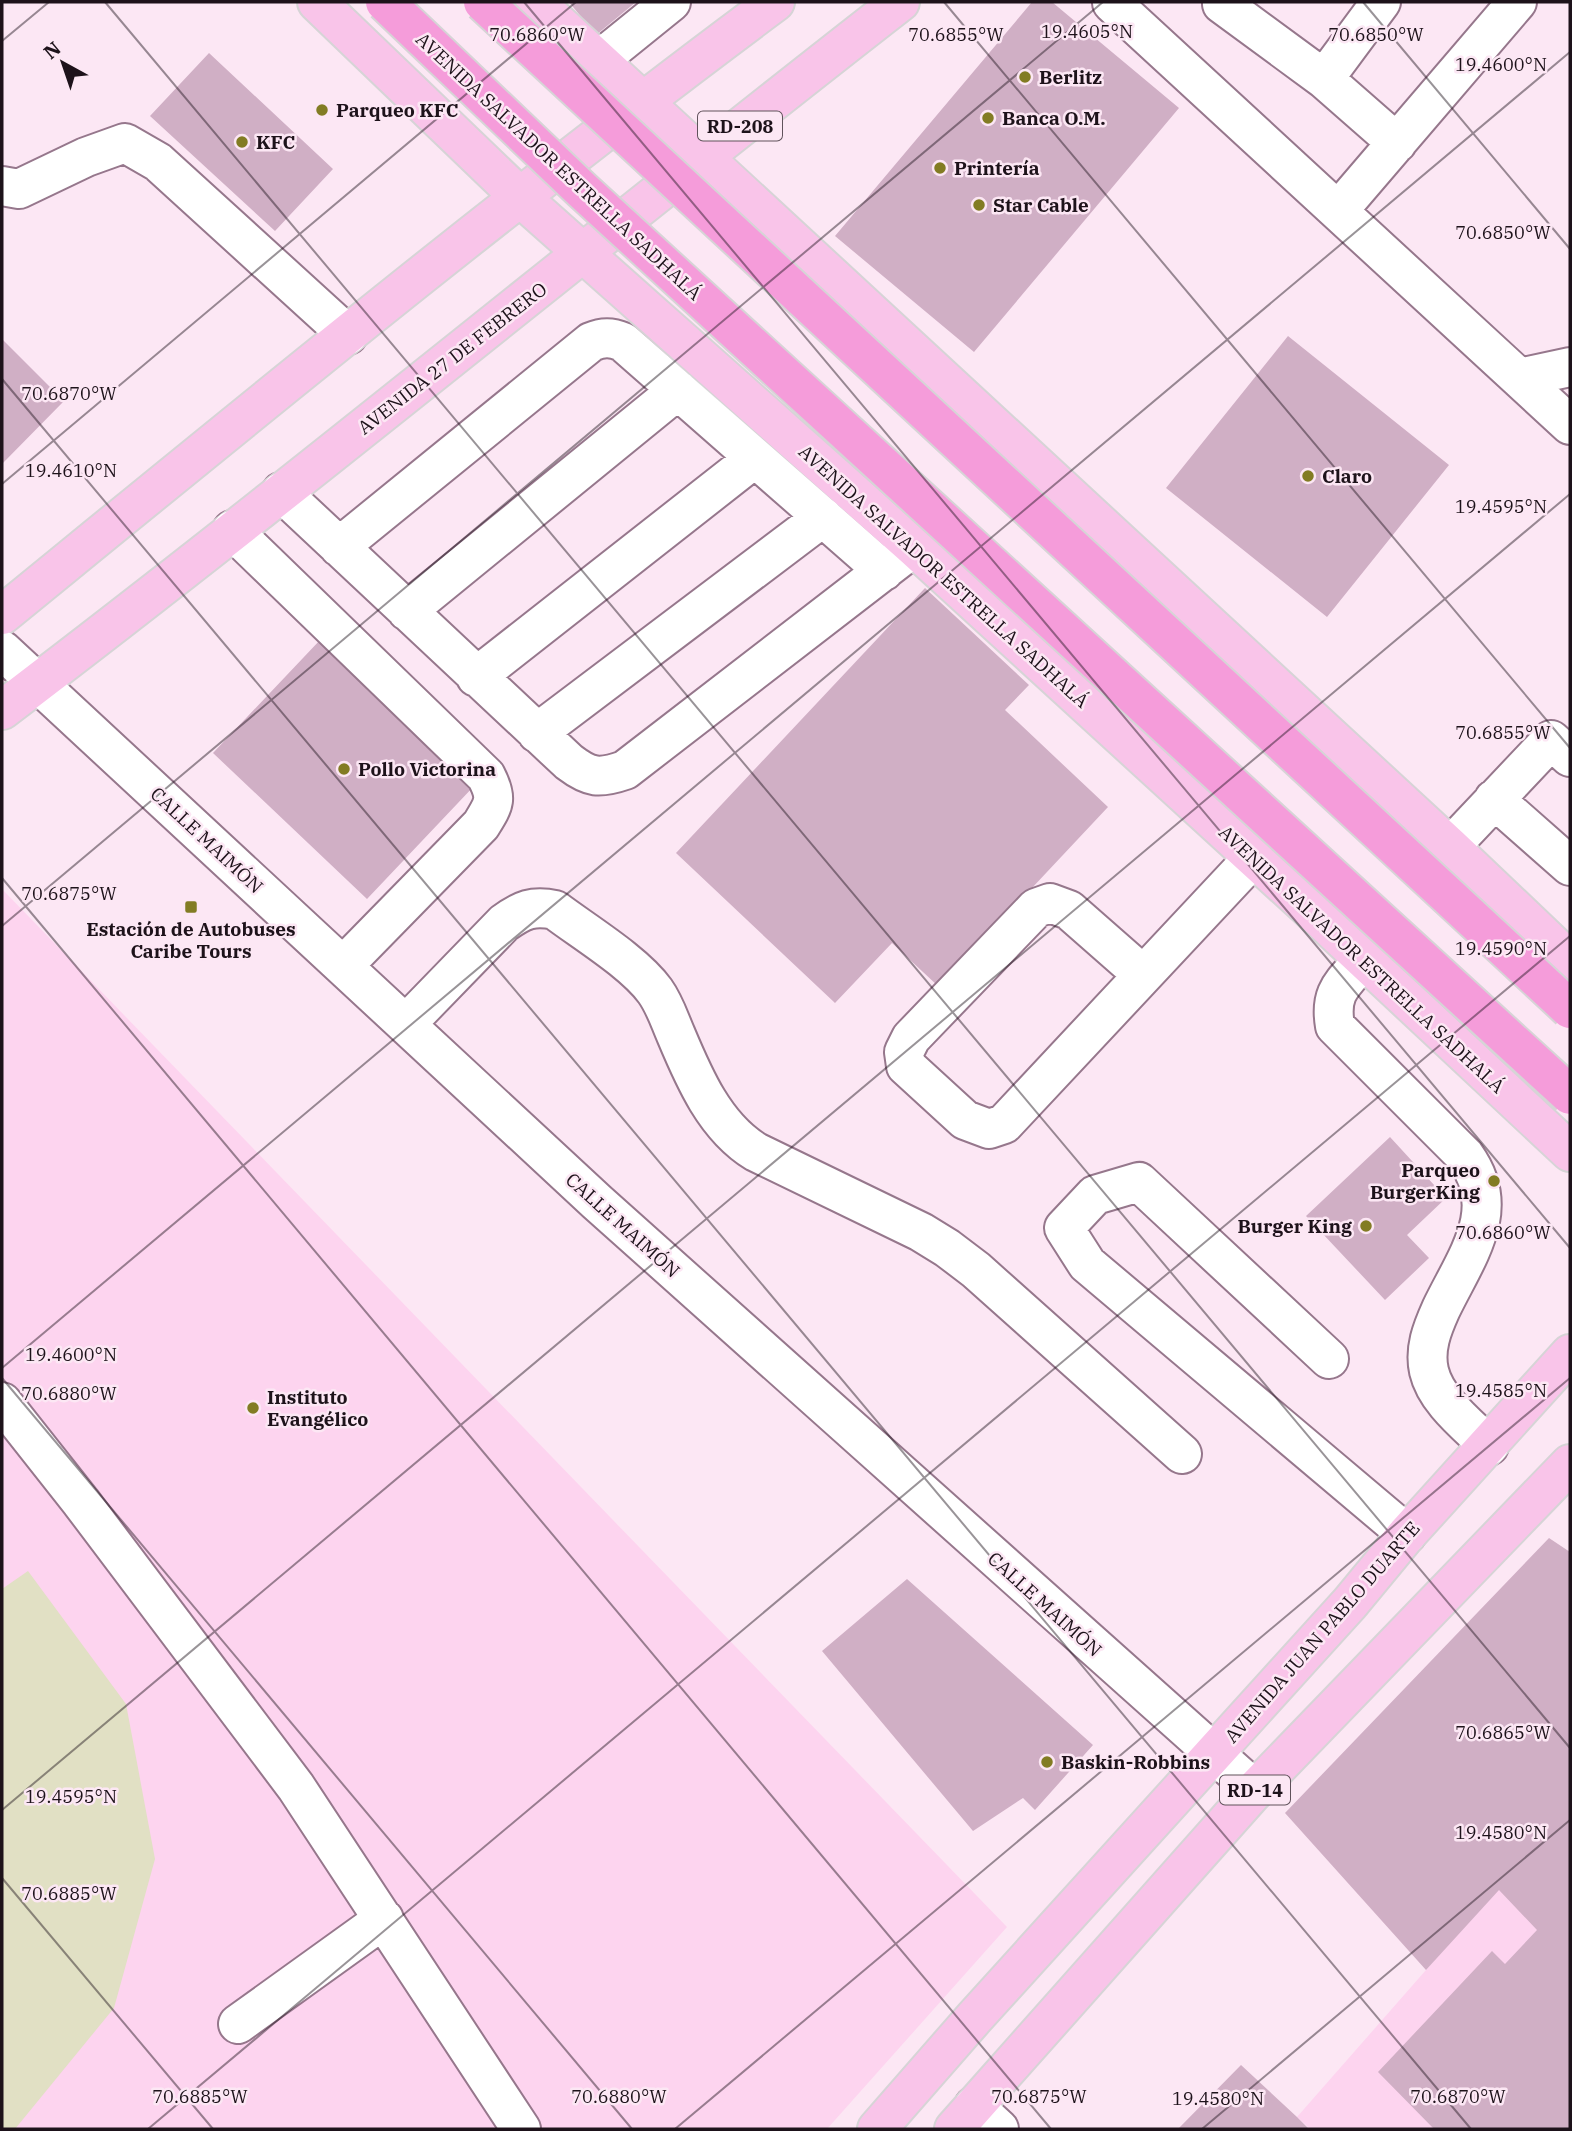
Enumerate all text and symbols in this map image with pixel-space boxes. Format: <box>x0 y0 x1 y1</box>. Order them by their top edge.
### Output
text: 19.4605°N <box>1041 20 1133 43</box>
text: 70.6860°W <box>489 23 585 46</box>
text: 70.6855°W <box>908 23 1004 46</box>
text: 70.6850°W <box>1328 23 1424 46</box>
street label: AVENIDA SALVADOR ESTRELLA SADHALÁ <box>411 27 707 305</box>
north arrow <box>28 28 98 98</box>
text: N <box>39 36 66 64</box>
text: 19.4600°N <box>1455 53 1547 76</box>
place label: Berlitz <box>1039 65 1102 89</box>
marker: Berlitz <box>1017 69 1033 85</box>
place label: Parqueo KFC <box>336 98 458 122</box>
marker: Parqueo KFC <box>314 102 330 118</box>
place label: Banca O.M. <box>1002 106 1106 130</box>
marker: Banca O.M. <box>980 110 996 126</box>
road number: RD-208 <box>698 112 782 140</box>
place label: KFC <box>256 130 295 154</box>
marker: KFC <box>234 134 250 150</box>
place label: Printería <box>954 156 1040 180</box>
marker: Printería <box>932 160 948 176</box>
place label: Star Cable <box>993 193 1089 217</box>
marker: Star Cable <box>971 197 987 213</box>
text: 70.6850°W <box>1455 221 1551 244</box>
street label: AVENIDA 27 DE FEBRERO <box>353 277 551 439</box>
text: 70.6870°W <box>21 382 117 405</box>
street label: AVENIDA SALVADOR ESTRELLA SADHALÁ <box>794 439 1094 713</box>
text: 19.4610°N <box>25 459 117 482</box>
place label: Claro <box>1322 464 1372 488</box>
marker: Claro <box>1300 468 1316 484</box>
text: 19.4595°N <box>1455 495 1547 518</box>
text: 70.6855°W <box>1455 721 1551 744</box>
place label: Pollo Victorina <box>358 757 496 781</box>
marker: Pollo Victorina <box>336 761 352 777</box>
street label: CALLE MAIMÓN <box>146 782 268 898</box>
street label: AVENIDA SALVADOR ESTRELLA SADHALÁ <box>1214 820 1510 1098</box>
text: 70.6875°W <box>21 882 117 905</box>
marker: Estación de Autobuses Caribe Tours <box>183 899 199 915</box>
place label: Estación de Autobuses Caribe Tours <box>86 917 296 963</box>
text: 19.4590°N <box>1455 937 1547 960</box>
place label: Parqueo BurgerKing <box>1370 1158 1480 1204</box>
street label: CALLE MAIMÓN <box>561 1167 685 1283</box>
marker: Parqueo BurgerKing <box>1486 1173 1502 1189</box>
place label: Burger King <box>1238 1214 1352 1238</box>
marker: Burger King <box>1358 1218 1374 1234</box>
text: 70.6860°W <box>1455 1221 1551 1244</box>
text: 19.4600°N <box>25 1343 117 1366</box>
text: 19.4585°N <box>1455 1379 1547 1402</box>
text: 70.6880°W <box>21 1382 117 1405</box>
place label: Instituto Evangélico <box>267 1385 368 1431</box>
marker: Instituto Evangélico <box>245 1400 261 1416</box>
street label: AVENIDA JUAN PABLO DUARTE <box>1219 1516 1425 1748</box>
street label: CALLE MAIMÓN <box>983 1546 1107 1662</box>
text: 70.6865°W <box>1455 1721 1551 1744</box>
place label: Baskin-Robbins <box>1061 1750 1210 1774</box>
marker: Baskin-Robbins <box>1039 1754 1055 1770</box>
road number: RD-14 <box>1220 1776 1290 1804</box>
text: 19.4595°N <box>25 1785 117 1808</box>
text: 19.4580°N <box>1455 1821 1547 1844</box>
text: 70.6885°W <box>21 1882 117 1905</box>
text: 70.6885°W <box>152 2085 248 2108</box>
text: 70.6880°W <box>571 2085 667 2108</box>
text: 70.6875°W <box>991 2085 1087 2108</box>
text: 70.6870°W <box>1410 2085 1506 2108</box>
text: 19.4580°N <box>1172 2087 1264 2110</box>

